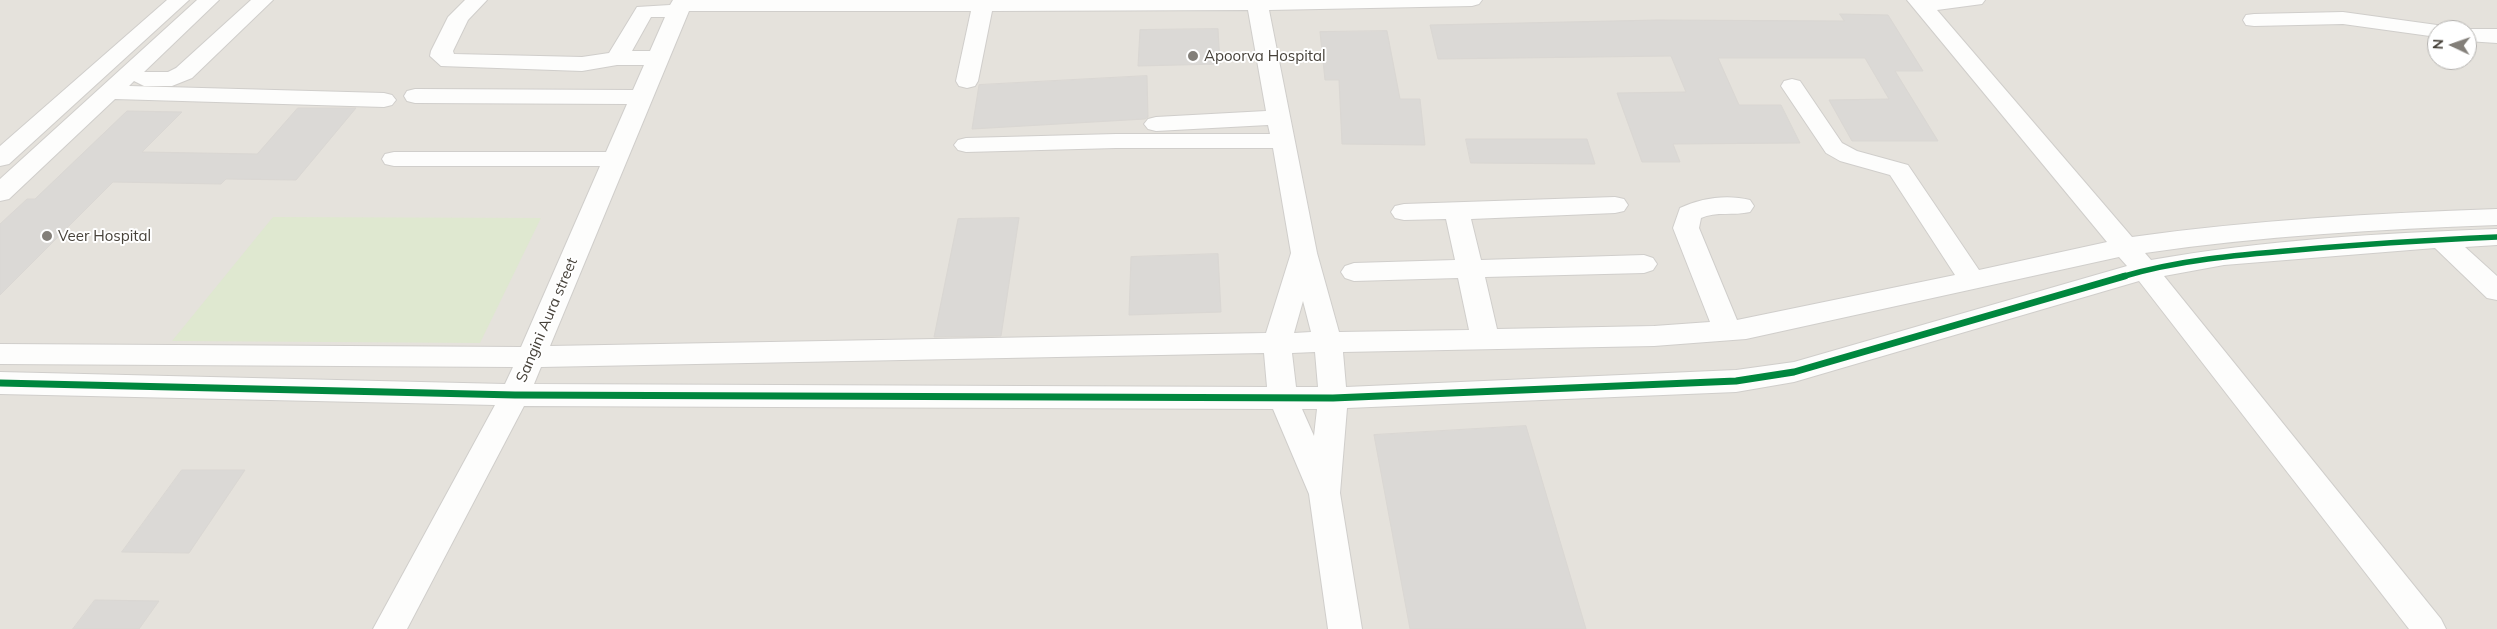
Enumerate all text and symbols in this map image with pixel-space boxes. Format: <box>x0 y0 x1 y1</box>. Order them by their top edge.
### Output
north arrow <box>2427 20 2477 70</box>
text: N <box>2429 39 2447 50</box>
place label: Apoorva Hospital <box>1204 47 1326 65</box>
marker: Apoorva Hospital <box>1186 49 1200 63</box>
place label: Veer Hospital <box>58 227 151 245</box>
marker: Veer Hospital <box>40 229 54 243</box>
street label: Sangini Aura street <box>513 255 581 385</box>

